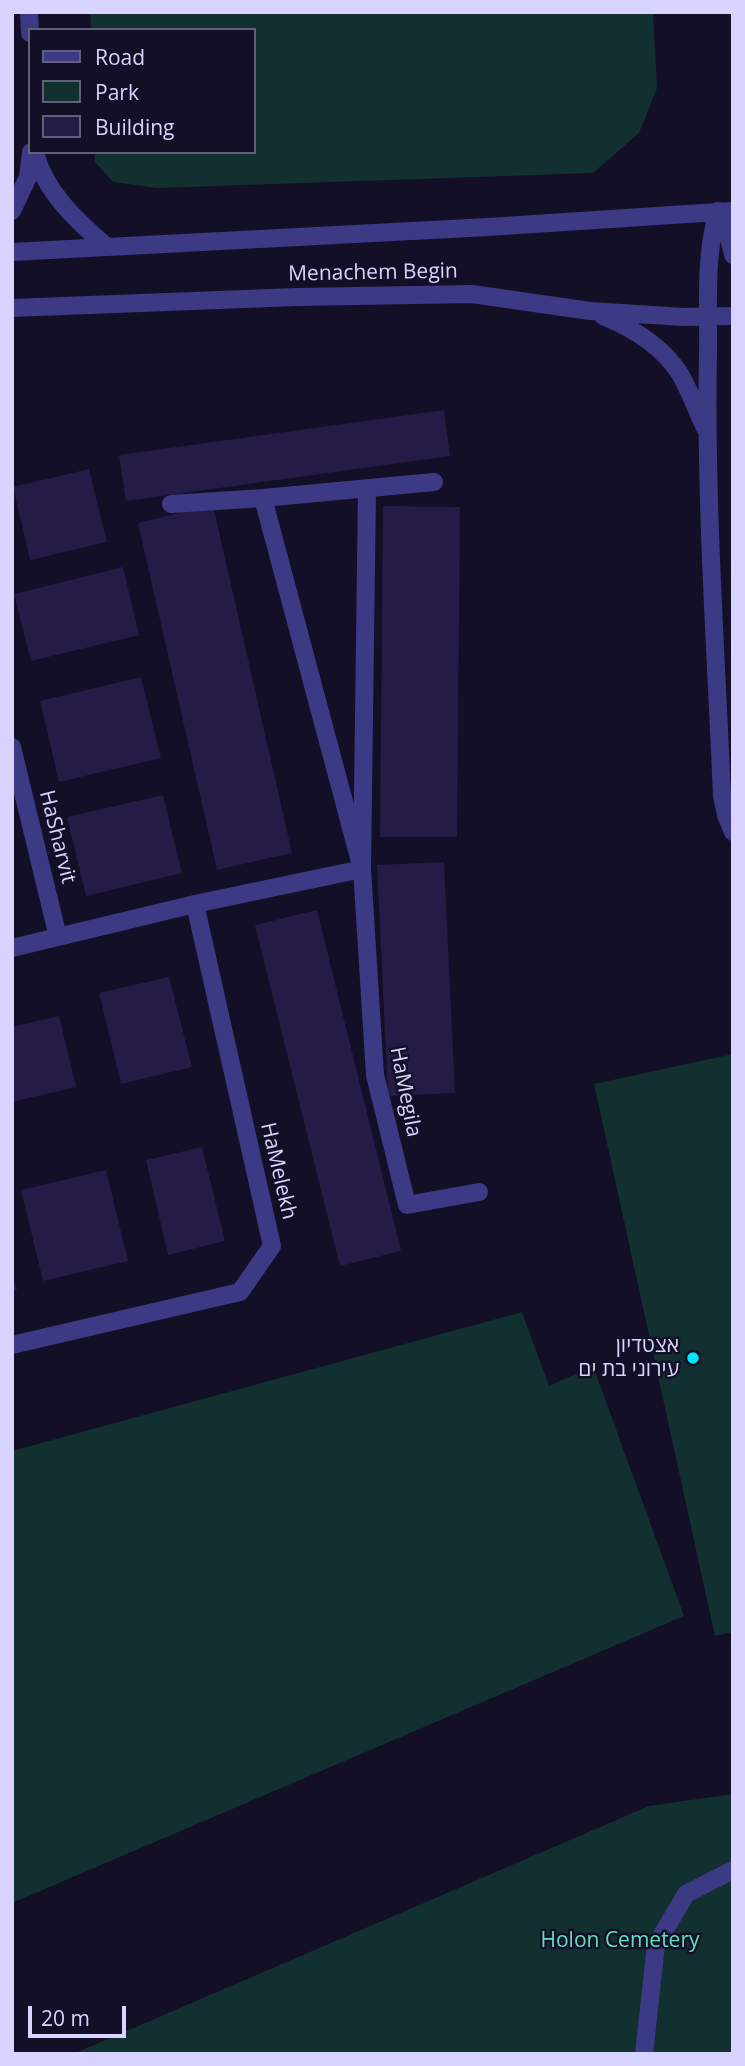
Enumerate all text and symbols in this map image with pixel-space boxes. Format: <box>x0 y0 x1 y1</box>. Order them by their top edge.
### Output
legend <box>28 28 256 154</box>
text: Road <box>95 43 145 71</box>
text: Park <box>95 78 139 106</box>
text: Building <box>95 113 174 141</box>
street label: Menachem Begin <box>288 259 458 287</box>
street label: HaSharvit <box>33 788 81 886</box>
street label: HaMegila <box>384 1045 426 1139</box>
street label: HaMelekh <box>255 1120 301 1222</box>
place label: אצטדיון עירוני בת ים <box>578 1333 679 1383</box>
marker: אצטדיון עירוני בת ים <box>685 1350 701 1366</box>
park label: Holon Cemetery <box>540 1928 700 1954</box>
scale bar <box>32 1993 130 2037</box>
text: 20 m <box>41 2004 90 2032</box>

